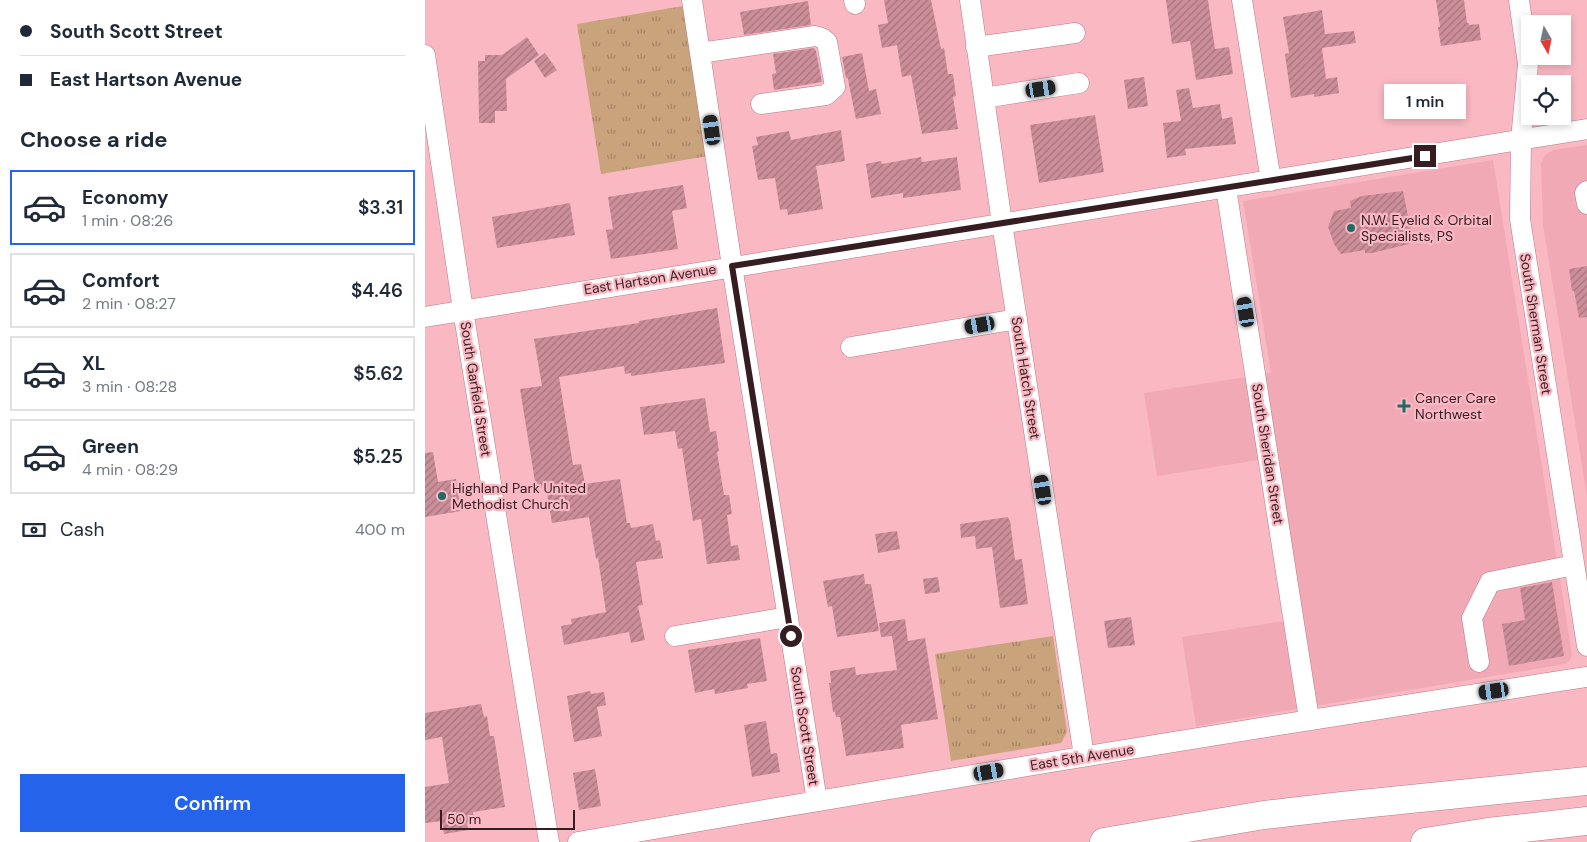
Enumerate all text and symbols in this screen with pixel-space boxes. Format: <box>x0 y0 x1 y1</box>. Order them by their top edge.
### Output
north arrow <box>1521 15 1571 65</box>
map controls <box>1521 15 1571 125</box>
text: South Scott Street <box>50 19 223 44</box>
text: East Hartson Avenue <box>50 67 242 92</box>
button: locate <box>1521 75 1571 125</box>
car <box>1025 79 1056 99</box>
callout: 1 min <box>1384 84 1466 118</box>
text: 1 min <box>1406 91 1444 112</box>
car <box>702 114 721 146</box>
text: Choose a ride <box>20 125 168 154</box>
route end <box>1414 145 1436 167</box>
icon: car <box>22 185 67 230</box>
text: Economy <box>82 185 169 210</box>
text: $3.31 <box>358 195 403 220</box>
text: 1 min · 08:26 <box>82 210 173 231</box>
place label: N.W. Eyelid & Orbital Specialists, PS <box>1361 211 1492 245</box>
marker: N.W. Eyelid & Orbital Specialists, PS <box>1345 222 1357 234</box>
street label: South Sherman Street <box>1516 252 1556 396</box>
street label: East Hartson Avenue <box>582 260 718 298</box>
icon: car <box>22 268 67 313</box>
text: Comfort <box>82 268 160 293</box>
text: $4.46 <box>351 278 403 303</box>
text: 2 min · 08:27 <box>82 293 176 314</box>
car <box>1236 296 1255 328</box>
car <box>963 315 996 335</box>
street label: South Hatch Street <box>1007 316 1045 440</box>
street label: South Garfield Street <box>456 320 496 458</box>
icon: car <box>22 351 67 396</box>
text: XL <box>82 351 105 376</box>
text: $5.62 <box>353 361 403 386</box>
text: 3 min · 08:28 <box>82 376 177 397</box>
street label: South Sheridan Street <box>1248 382 1288 526</box>
place label: Cancer Care Northwest <box>1415 389 1496 423</box>
marker: Cancer Care Northwest <box>1397 399 1411 413</box>
icon: car <box>22 434 67 479</box>
text: Green <box>82 434 139 459</box>
text: $5.25 <box>353 444 403 469</box>
text: 4 min · 08:29 <box>82 459 178 480</box>
car <box>1033 474 1052 506</box>
place label: Highland Park United Methodist Church <box>452 479 586 513</box>
marker: Highland Park United Methodist Church <box>436 490 448 502</box>
icon: cash <box>20 516 48 544</box>
text: Cash <box>60 517 104 542</box>
text: 400 m <box>355 519 405 540</box>
route start <box>780 625 802 647</box>
street label: South Scott Street <box>787 665 823 787</box>
car <box>1478 681 1509 701</box>
street label: East 5th Avenue <box>1029 740 1135 774</box>
car <box>972 762 1005 782</box>
button: Confirm <box>20 774 405 832</box>
scale bar <box>440 807 575 830</box>
text: 50 m <box>447 810 481 828</box>

